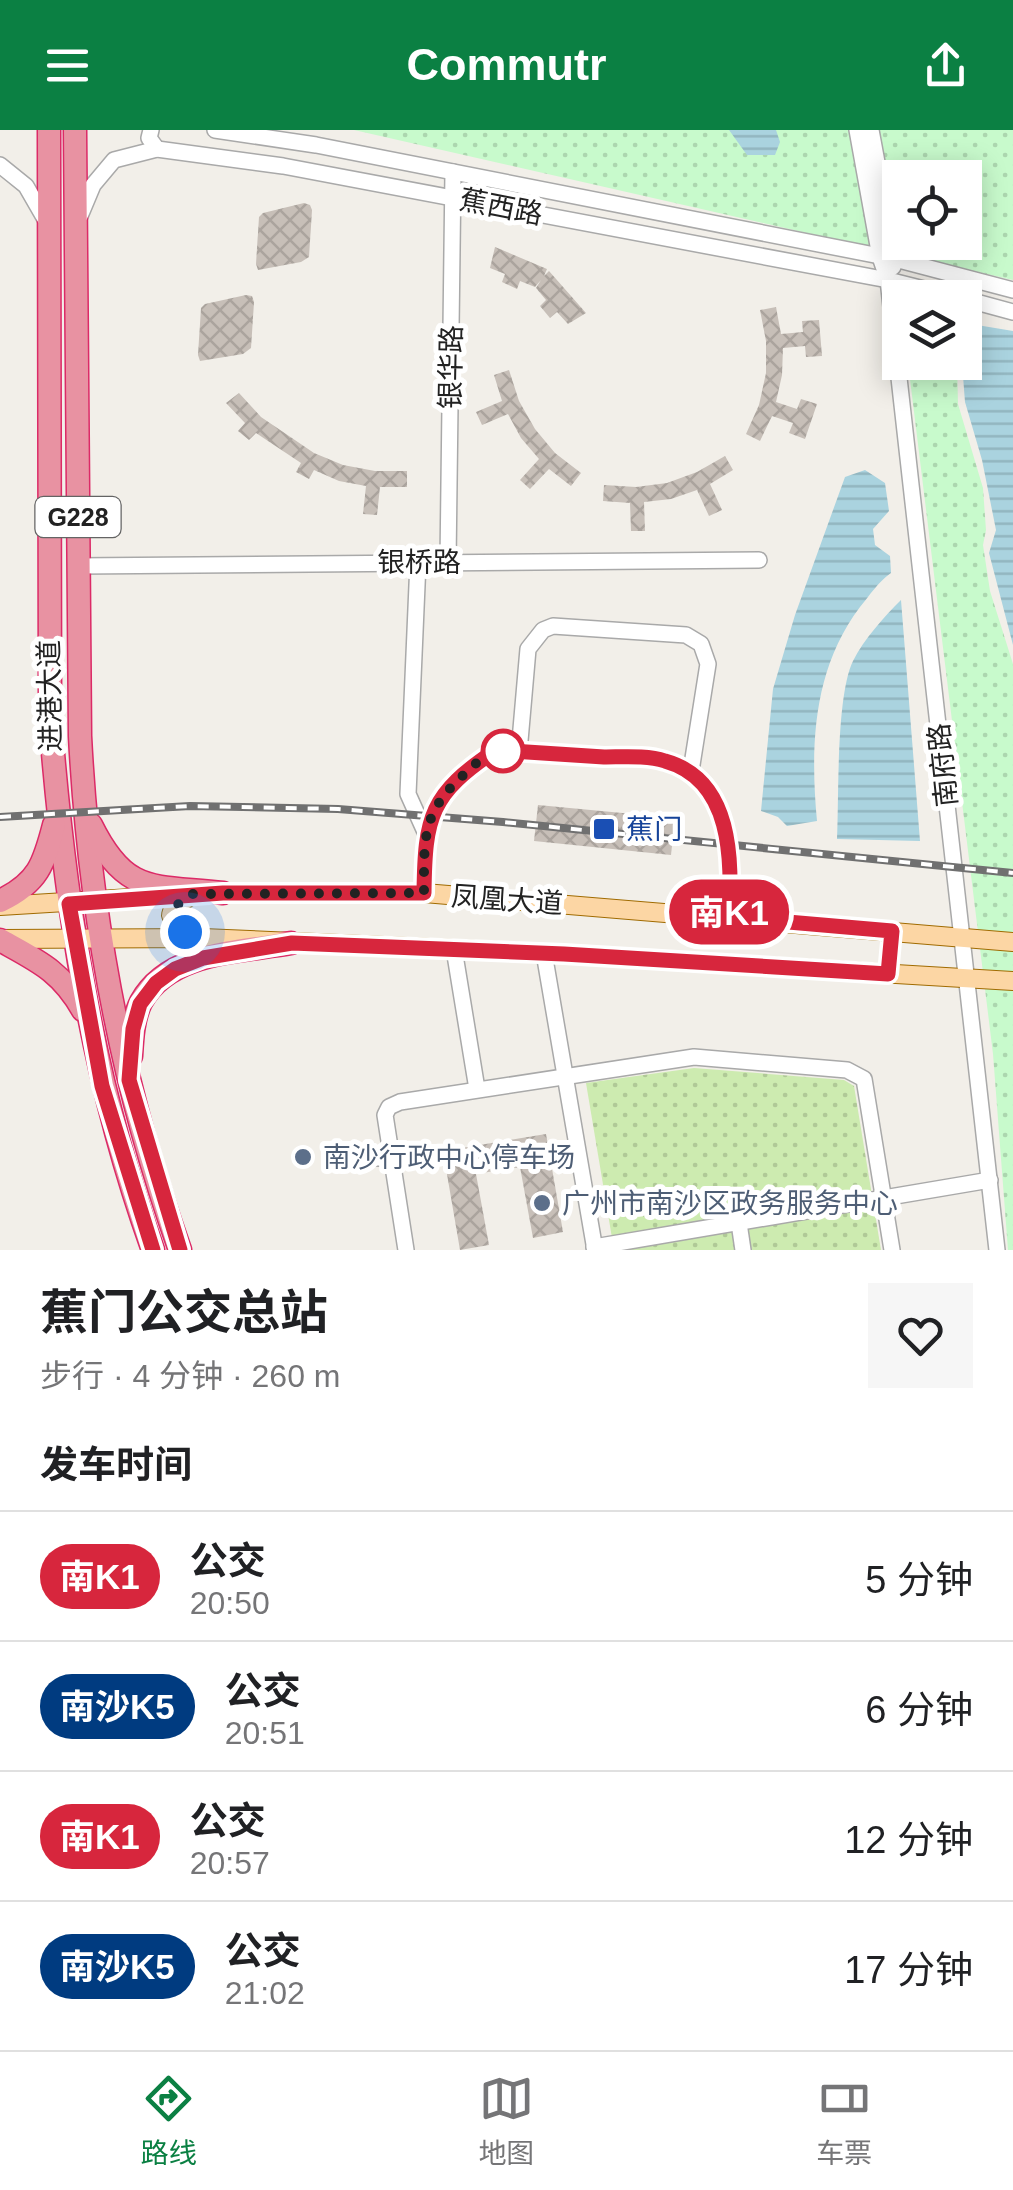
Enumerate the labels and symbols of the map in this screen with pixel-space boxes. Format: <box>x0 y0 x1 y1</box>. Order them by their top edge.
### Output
street label: 蕉西路 <box>457 184 545 230</box>
street label: 银华路 <box>435 325 467 409</box>
road number: G228 <box>36 497 120 537</box>
street label: 银桥路 <box>377 547 461 578</box>
street label: 进港大道 <box>34 640 66 752</box>
street label: 南府路 <box>923 722 963 808</box>
unlabelled marker <box>482 730 524 772</box>
place label: 蕉门 <box>626 814 682 845</box>
marker: 蕉门 <box>591 816 617 842</box>
line badge: 南K1 <box>672 880 786 944</box>
street label: 凤凰大道 <box>450 881 564 919</box>
your location <box>160 907 210 957</box>
place label: 南沙行政中心停车场 <box>323 1142 575 1173</box>
marker: 南沙行政中心停车场 <box>292 1146 314 1168</box>
place label: 广州市南沙区政务服务中心 <box>562 1188 898 1219</box>
marker: 广州市南沙区政务服务中心 <box>531 1192 553 1214</box>

